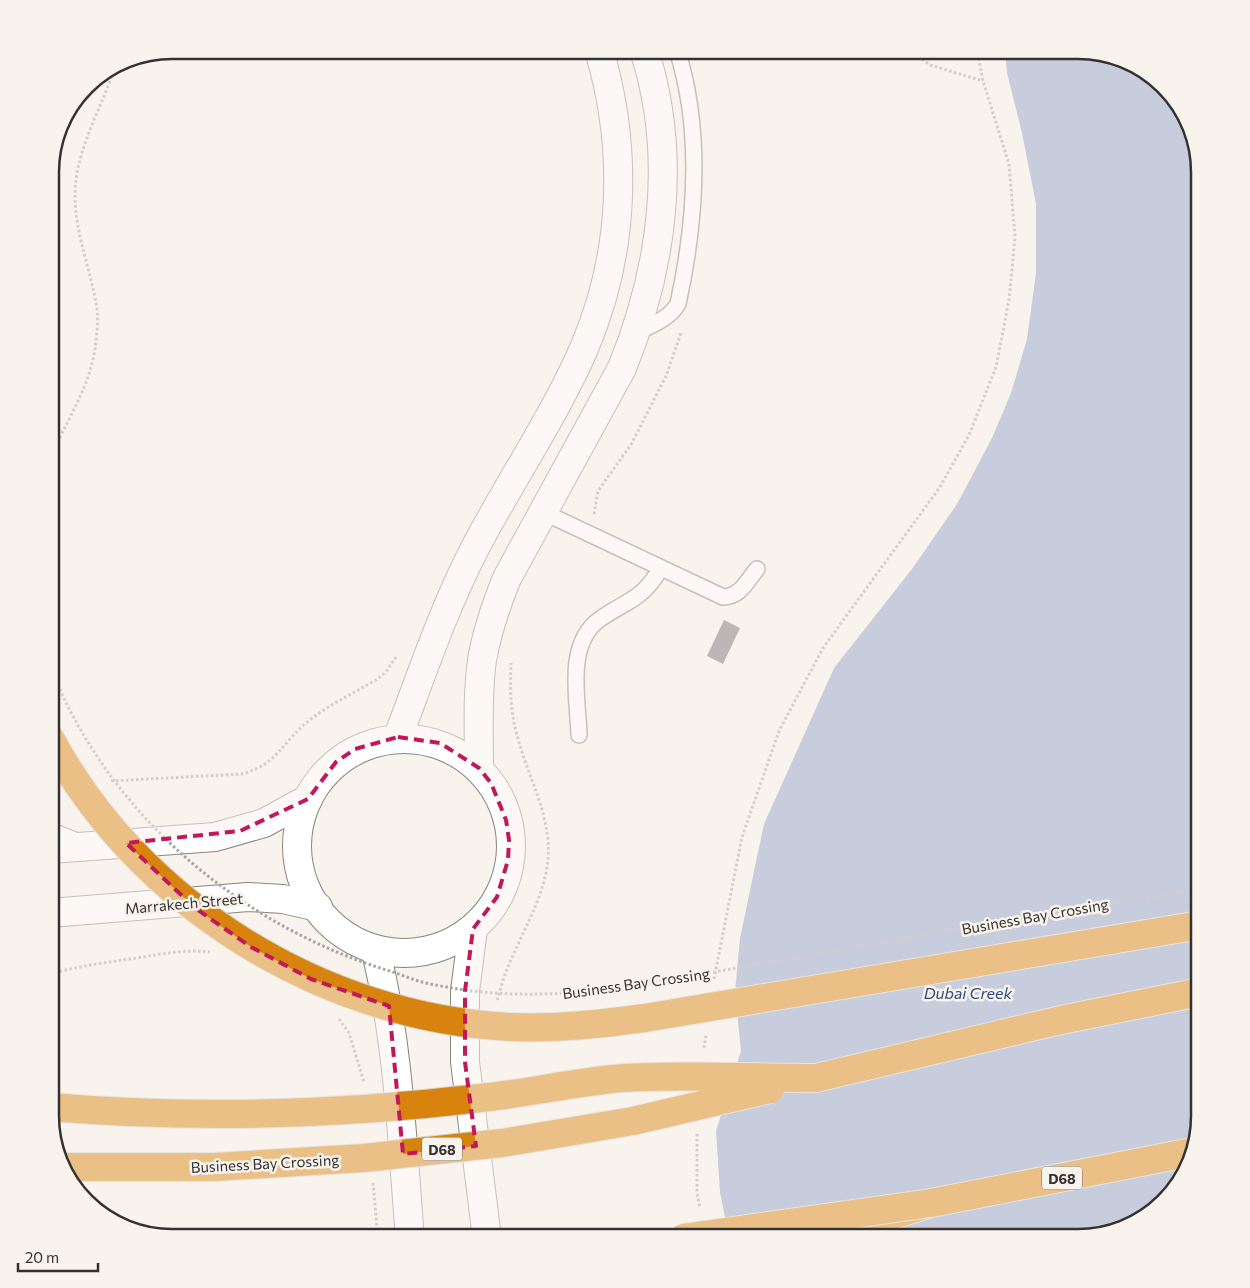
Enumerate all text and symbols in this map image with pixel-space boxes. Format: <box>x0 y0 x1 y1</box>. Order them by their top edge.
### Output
street label: Marrakech Street <box>124 889 244 917</box>
street label: Business Bay Crossing <box>960 894 1110 938</box>
street label: Business Bay Crossing <box>561 964 711 1002</box>
water label: Dubai Creek <box>924 983 1013 1002</box>
road number: D68 <box>422 1138 462 1160</box>
street label: Business Bay Crossing <box>190 1150 340 1176</box>
road number: D68 <box>1042 1166 1082 1190</box>
scale bar <box>18 1240 98 1272</box>
text: 20 m <box>25 1248 59 1266</box>

